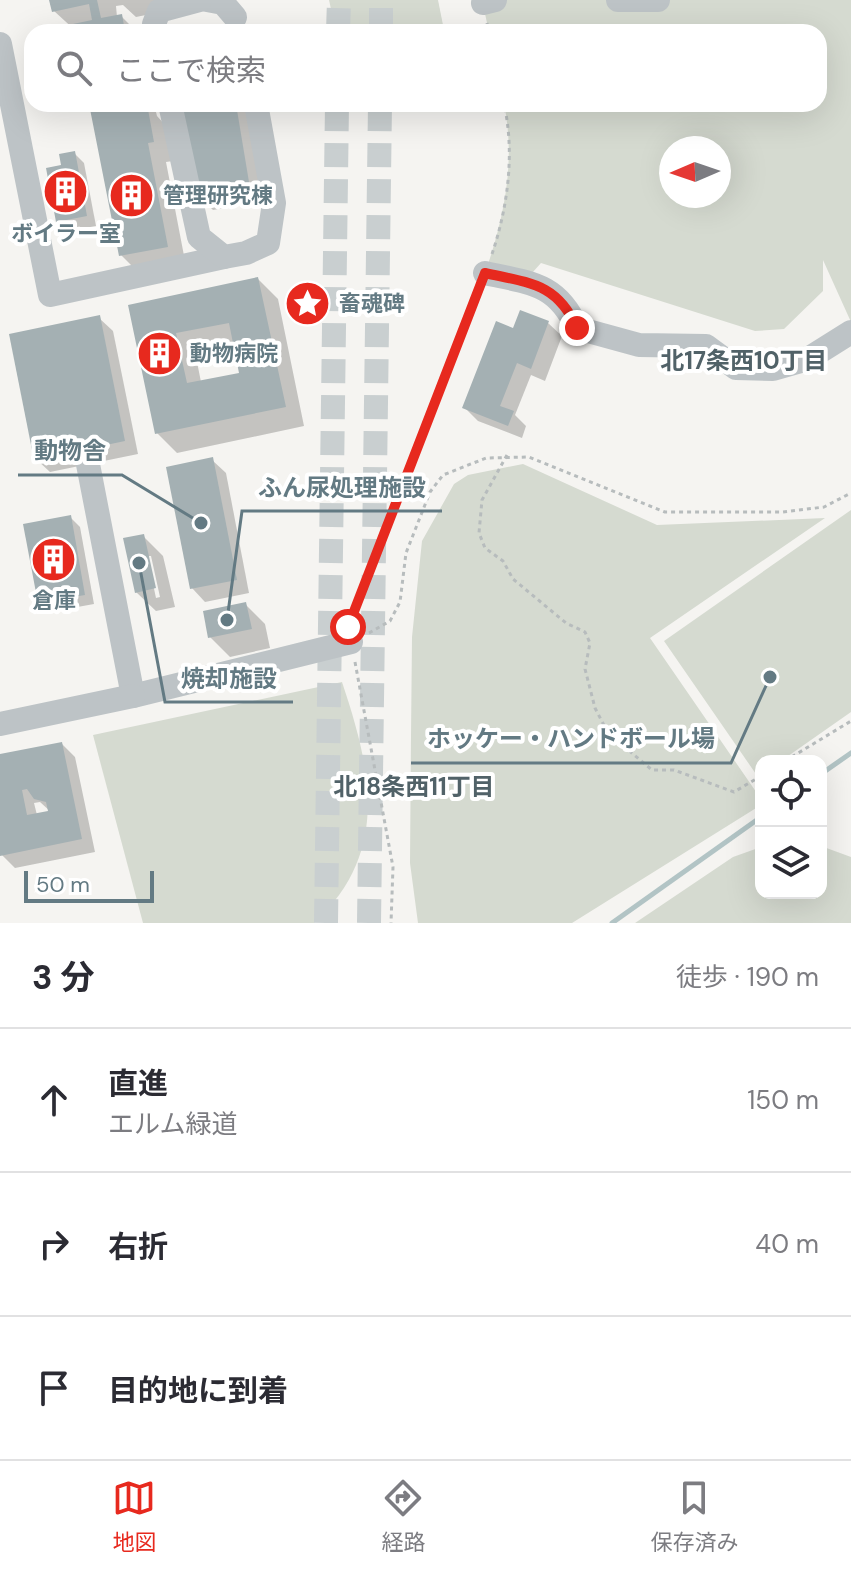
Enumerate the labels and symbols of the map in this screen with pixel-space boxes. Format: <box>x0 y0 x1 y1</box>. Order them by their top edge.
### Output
north arrow <box>659 136 731 208</box>
building icon: ボイラー室 <box>42 168 90 216</box>
building icon: 管理研究棟 <box>108 171 156 219</box>
place label: 管理研究棟 <box>163 181 273 210</box>
place label: ボイラー室 <box>11 219 121 248</box>
place icon: 畜魂碑 <box>284 279 332 327</box>
place label: 畜魂碑 <box>339 289 405 318</box>
route end <box>559 310 595 346</box>
building icon: 動物病院 <box>135 329 183 377</box>
place label: 動物病院 <box>190 339 278 368</box>
district label: 北17条西10丁目 <box>660 345 828 376</box>
callout: 動物舎 <box>18 427 122 475</box>
text: 動物舎 <box>34 435 106 466</box>
callout: ふん尿処理施設 <box>242 463 442 511</box>
text: ふん尿処理施設 <box>258 472 426 503</box>
building icon: 倉庫 <box>30 535 78 583</box>
place label: 倉庫 <box>32 586 76 615</box>
route start <box>330 609 366 645</box>
callout: 焼却施設 <box>165 654 293 702</box>
text: 焼却施設 <box>181 663 277 694</box>
callout: ホッケー・ハンドボール場 <box>411 715 731 763</box>
text: ホッケー・ハンドボール場 <box>427 723 715 754</box>
district label: 北18条西11丁目 <box>333 771 495 802</box>
scale bar <box>24 867 154 903</box>

